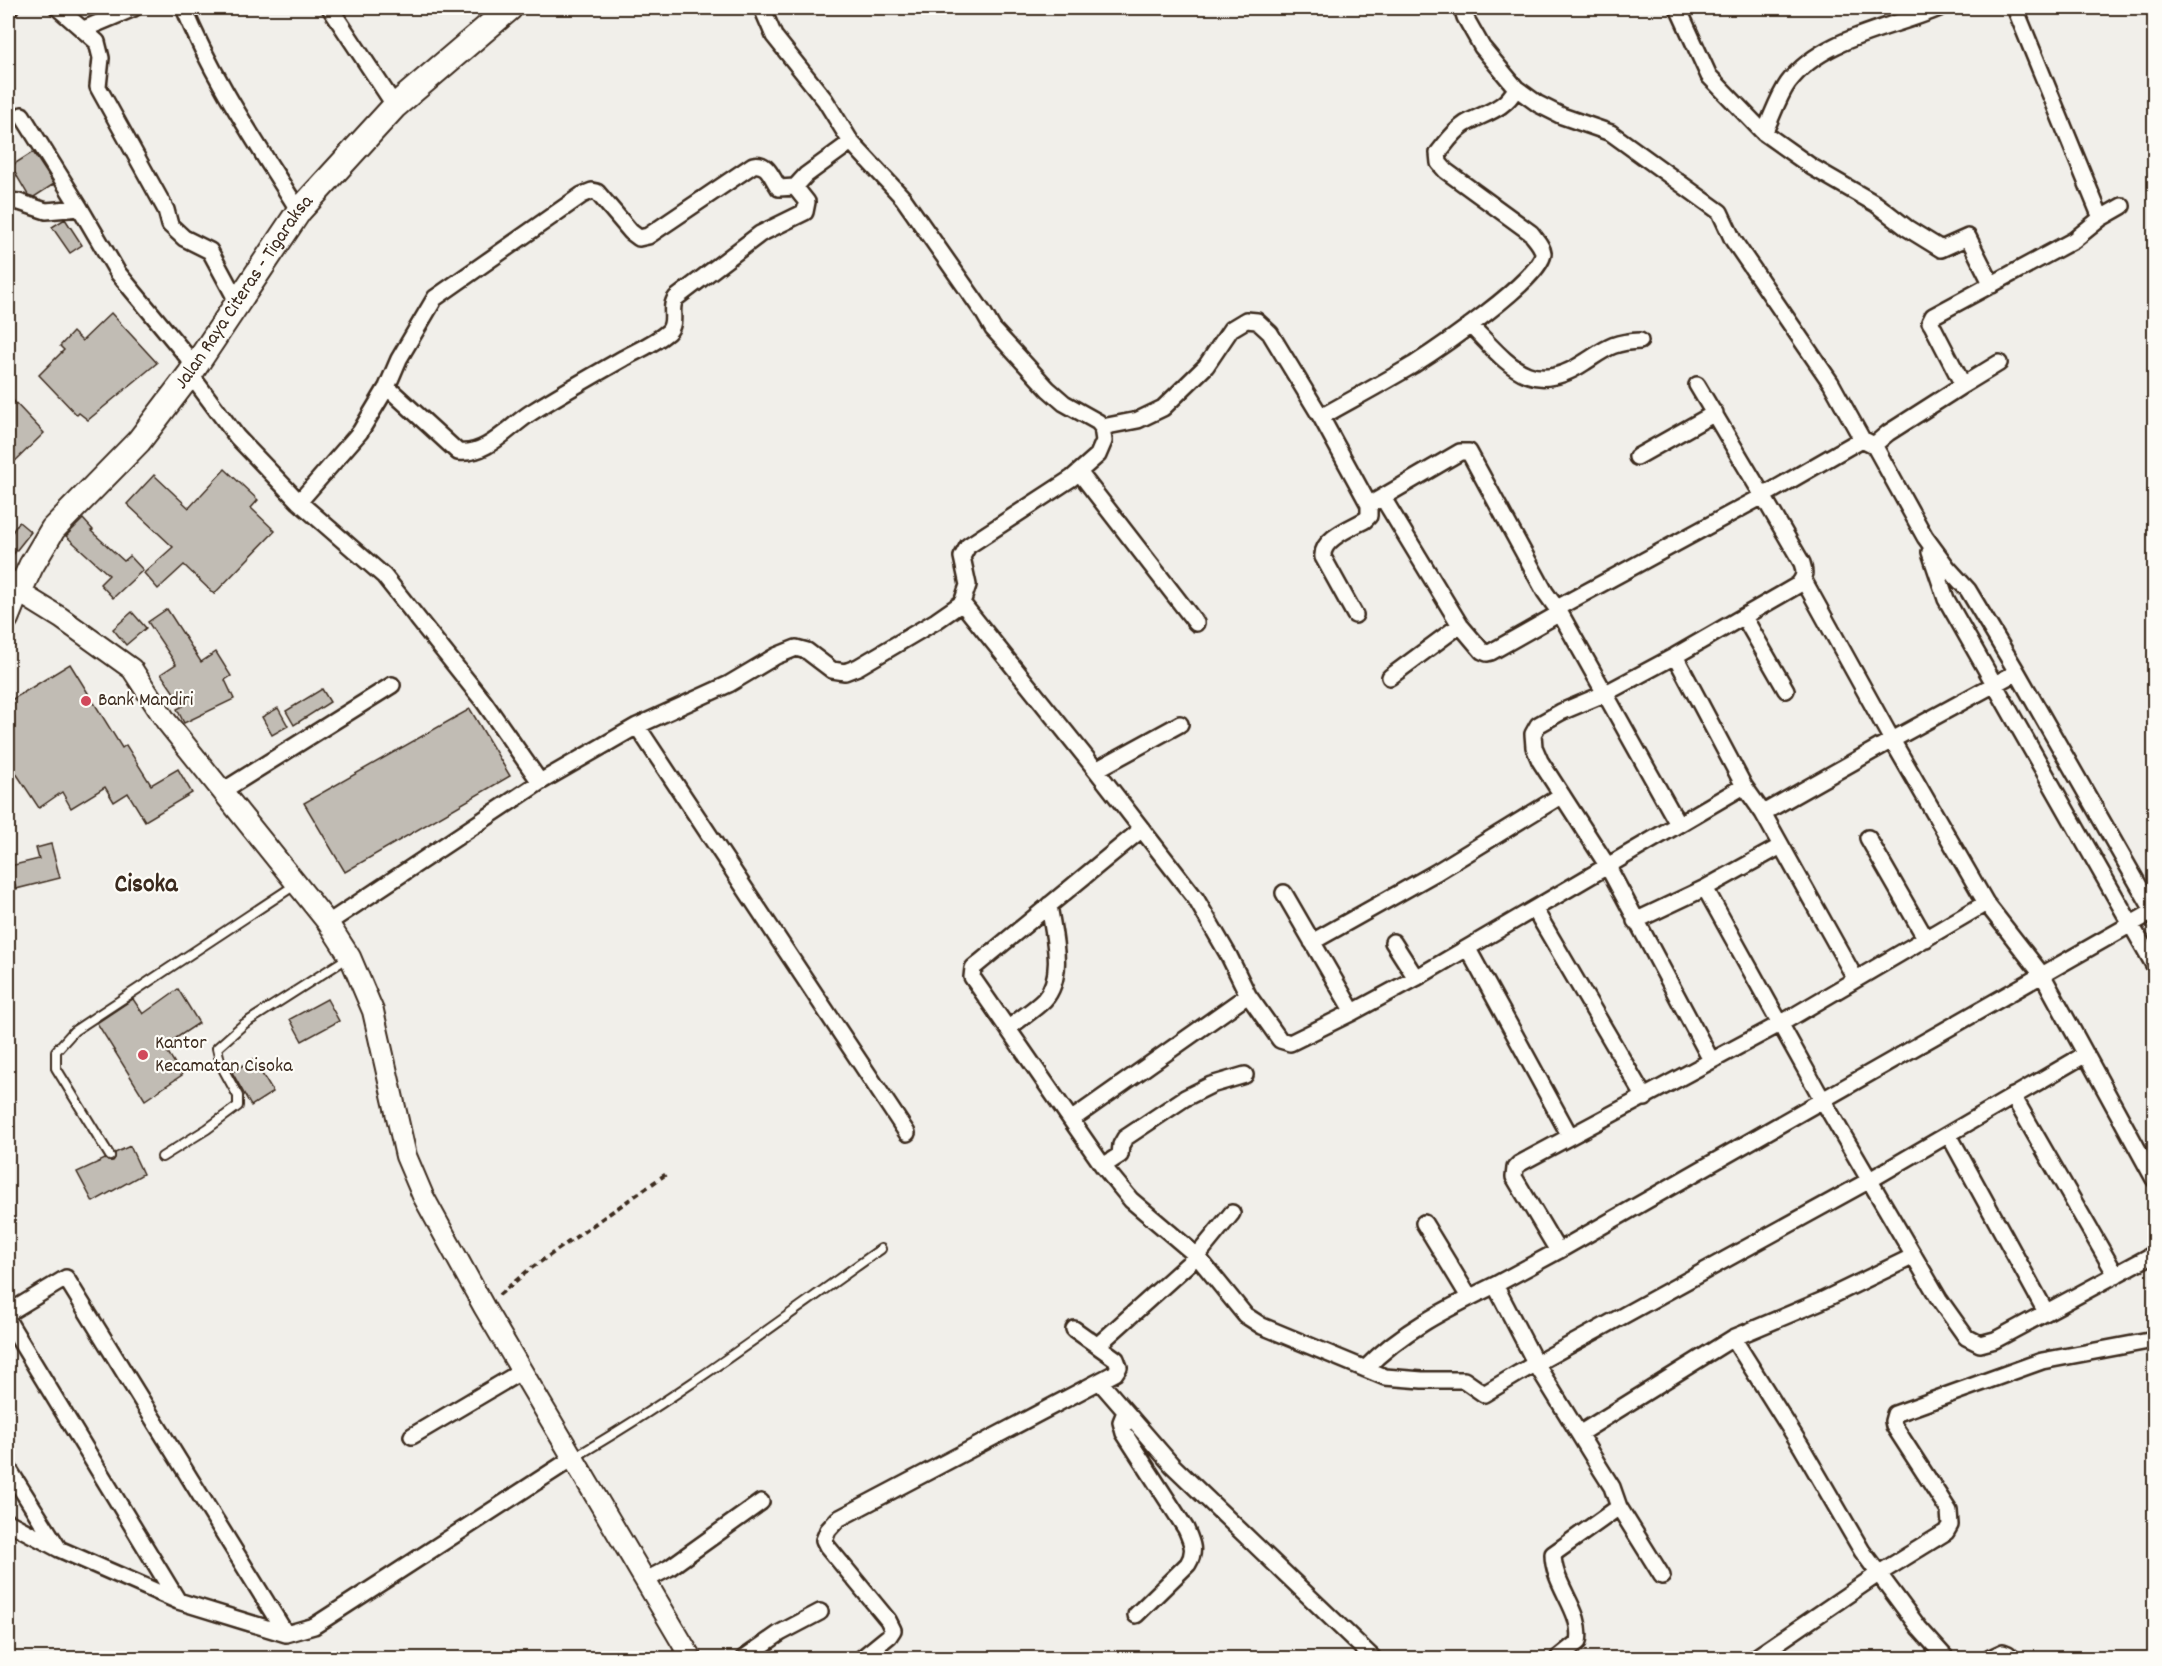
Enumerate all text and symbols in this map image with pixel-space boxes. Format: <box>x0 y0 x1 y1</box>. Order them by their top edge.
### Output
street label: Jalan Raya Citeras - Tigaraksa <box>169 189 321 396</box>
place label: Bank Mandiri <box>98 687 194 715</box>
marker: Bank Mandiri <box>79 694 93 708</box>
district label: Cisoka <box>115 867 178 904</box>
place label: Kantor Kecamatan Cisoka <box>155 1030 293 1081</box>
marker: Kantor Kecamatan Cisoka <box>136 1048 150 1062</box>

